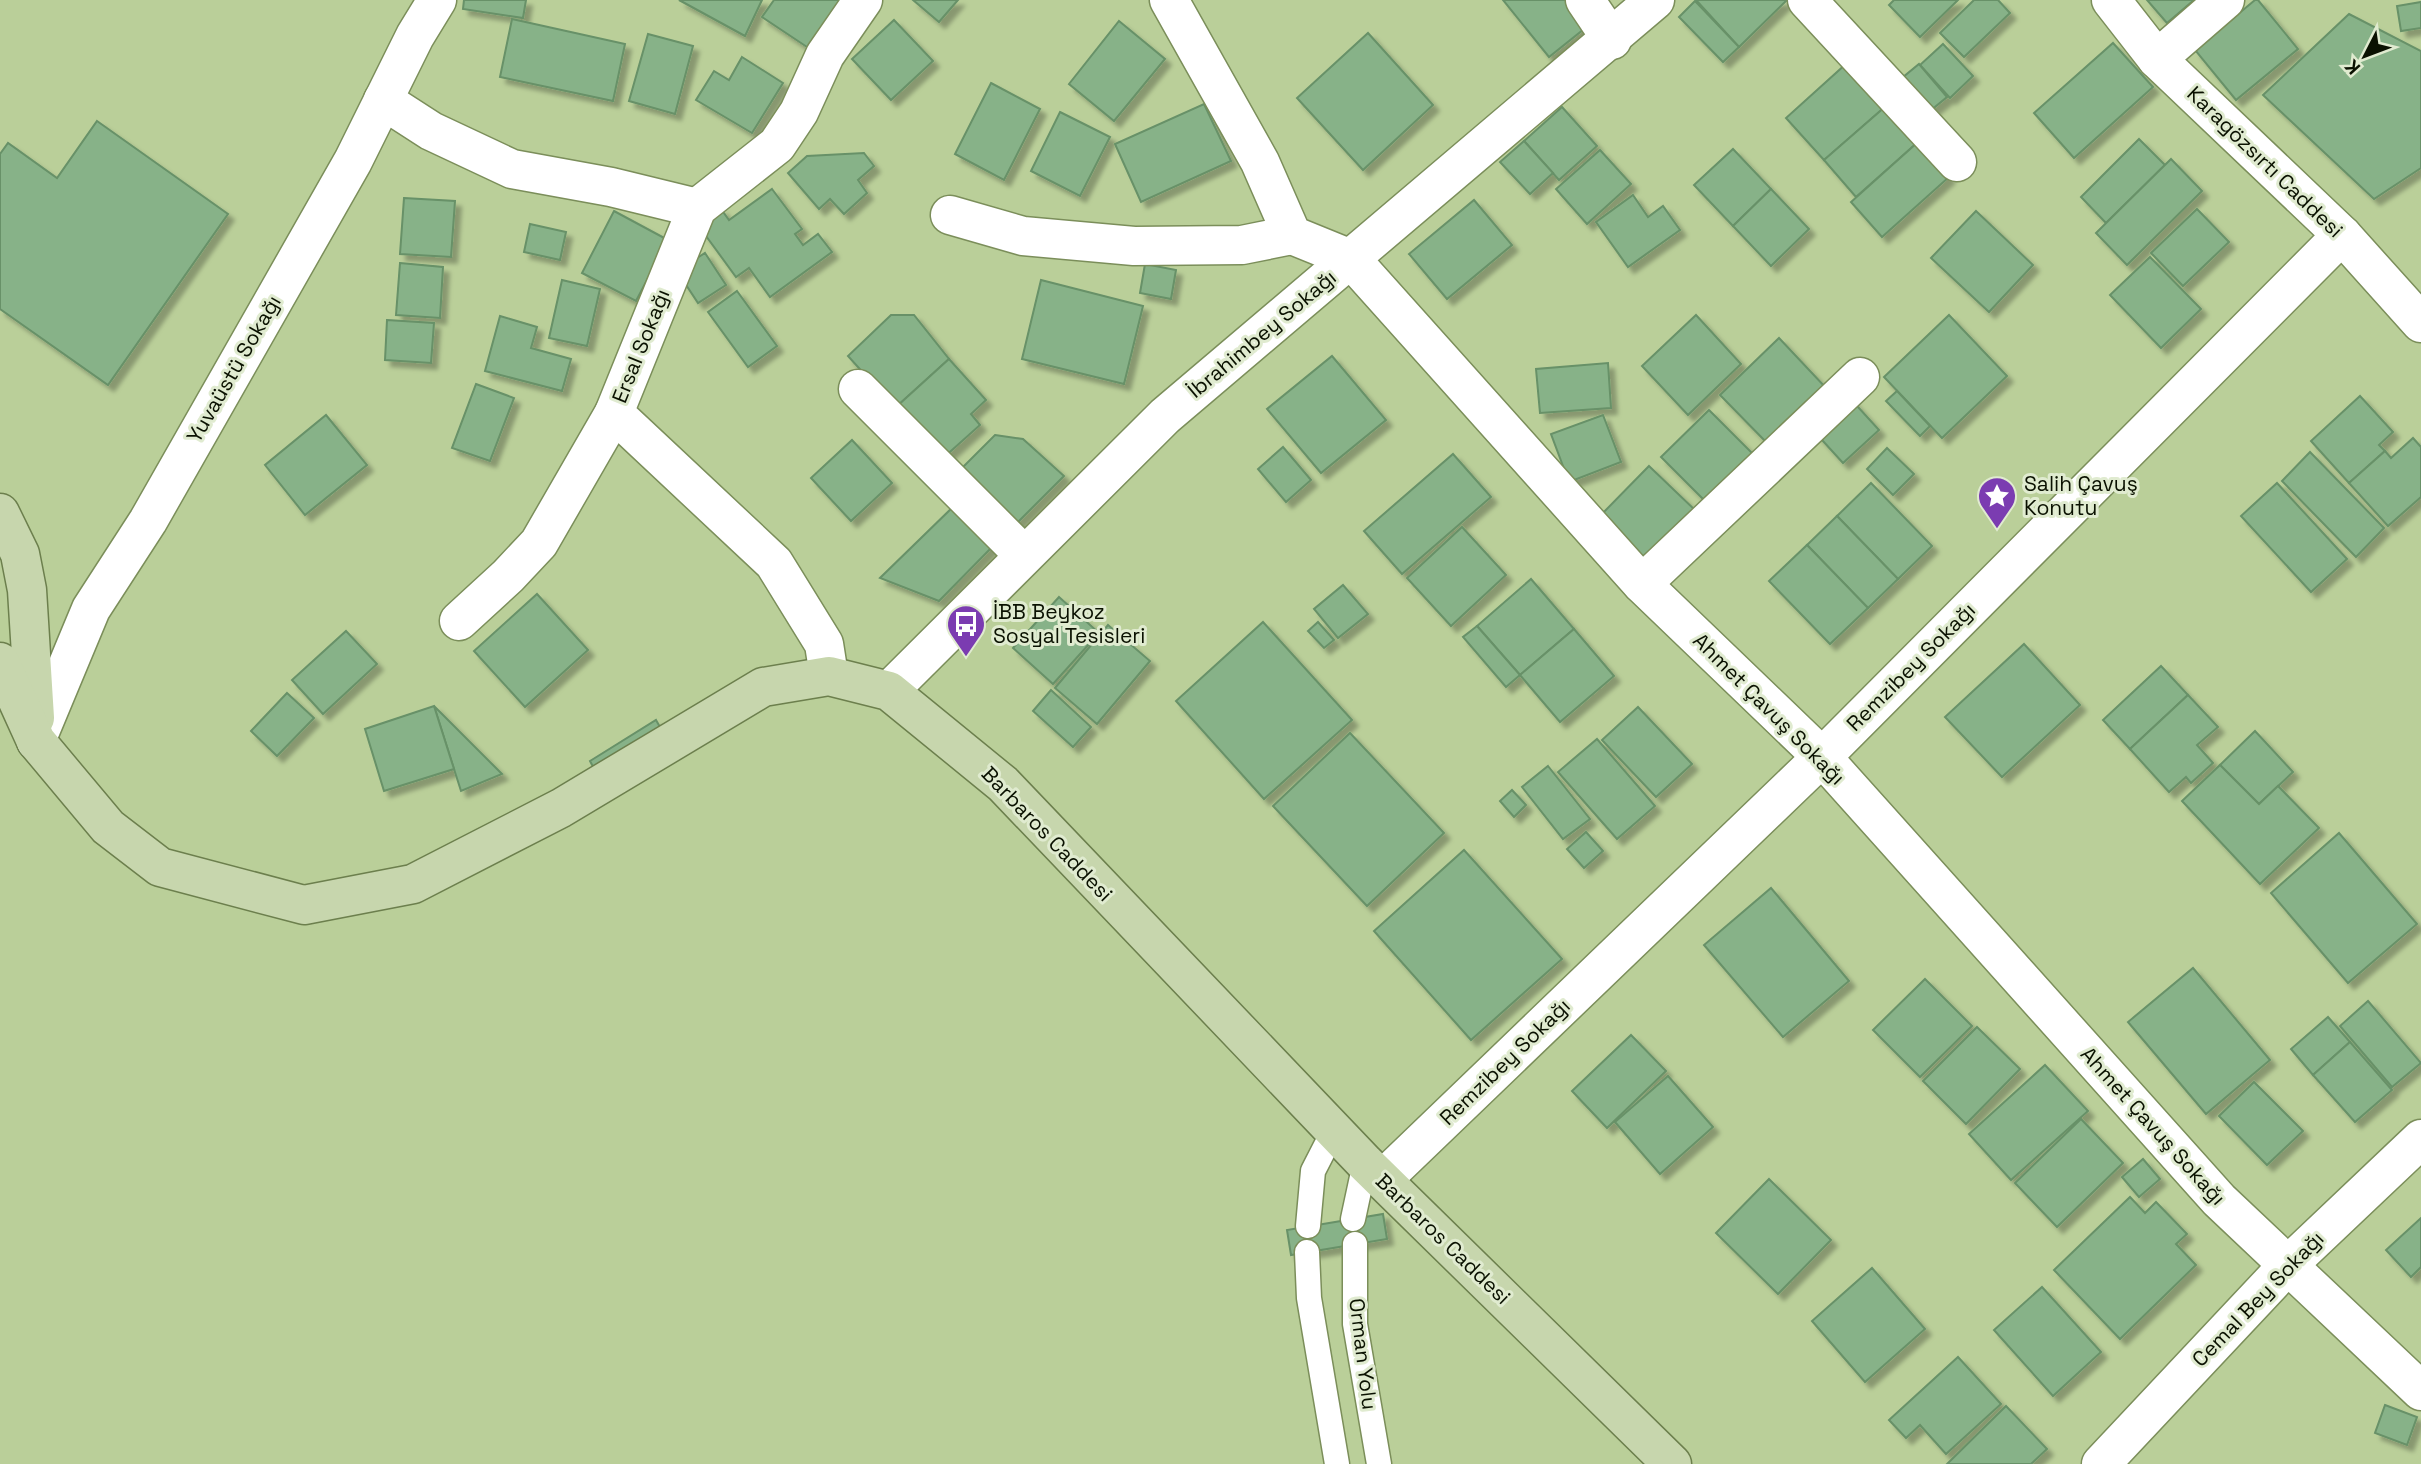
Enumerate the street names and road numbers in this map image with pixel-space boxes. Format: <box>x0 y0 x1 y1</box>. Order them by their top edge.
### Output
street label: Karagözsırtı Caddesi <box>2182 80 2349 243</box>
street label: İbrahimbey Sokağı <box>1182 264 1342 404</box>
street label: Ersal Sokağı <box>605 285 676 407</box>
street label: Yuvaüstü Sokağı <box>180 290 287 447</box>
street label: Remzibey Sokağı <box>1841 597 1981 737</box>
street label: Ahmet Çavuş Sokağı <box>1688 627 1851 790</box>
street label: Barbaros Caddesi <box>976 760 1119 907</box>
street label: Remzibey Sokağı <box>1434 992 1576 1131</box>
street label: Ahmet Çavuş Sokağı <box>2075 1041 2232 1211</box>
street label: Barbaros Caddesi <box>1370 1167 1517 1310</box>
street label: Cemal Bey Sokağı <box>2186 1225 2329 1372</box>
street label: Orman Yolu <box>1343 1297 1384 1411</box>

